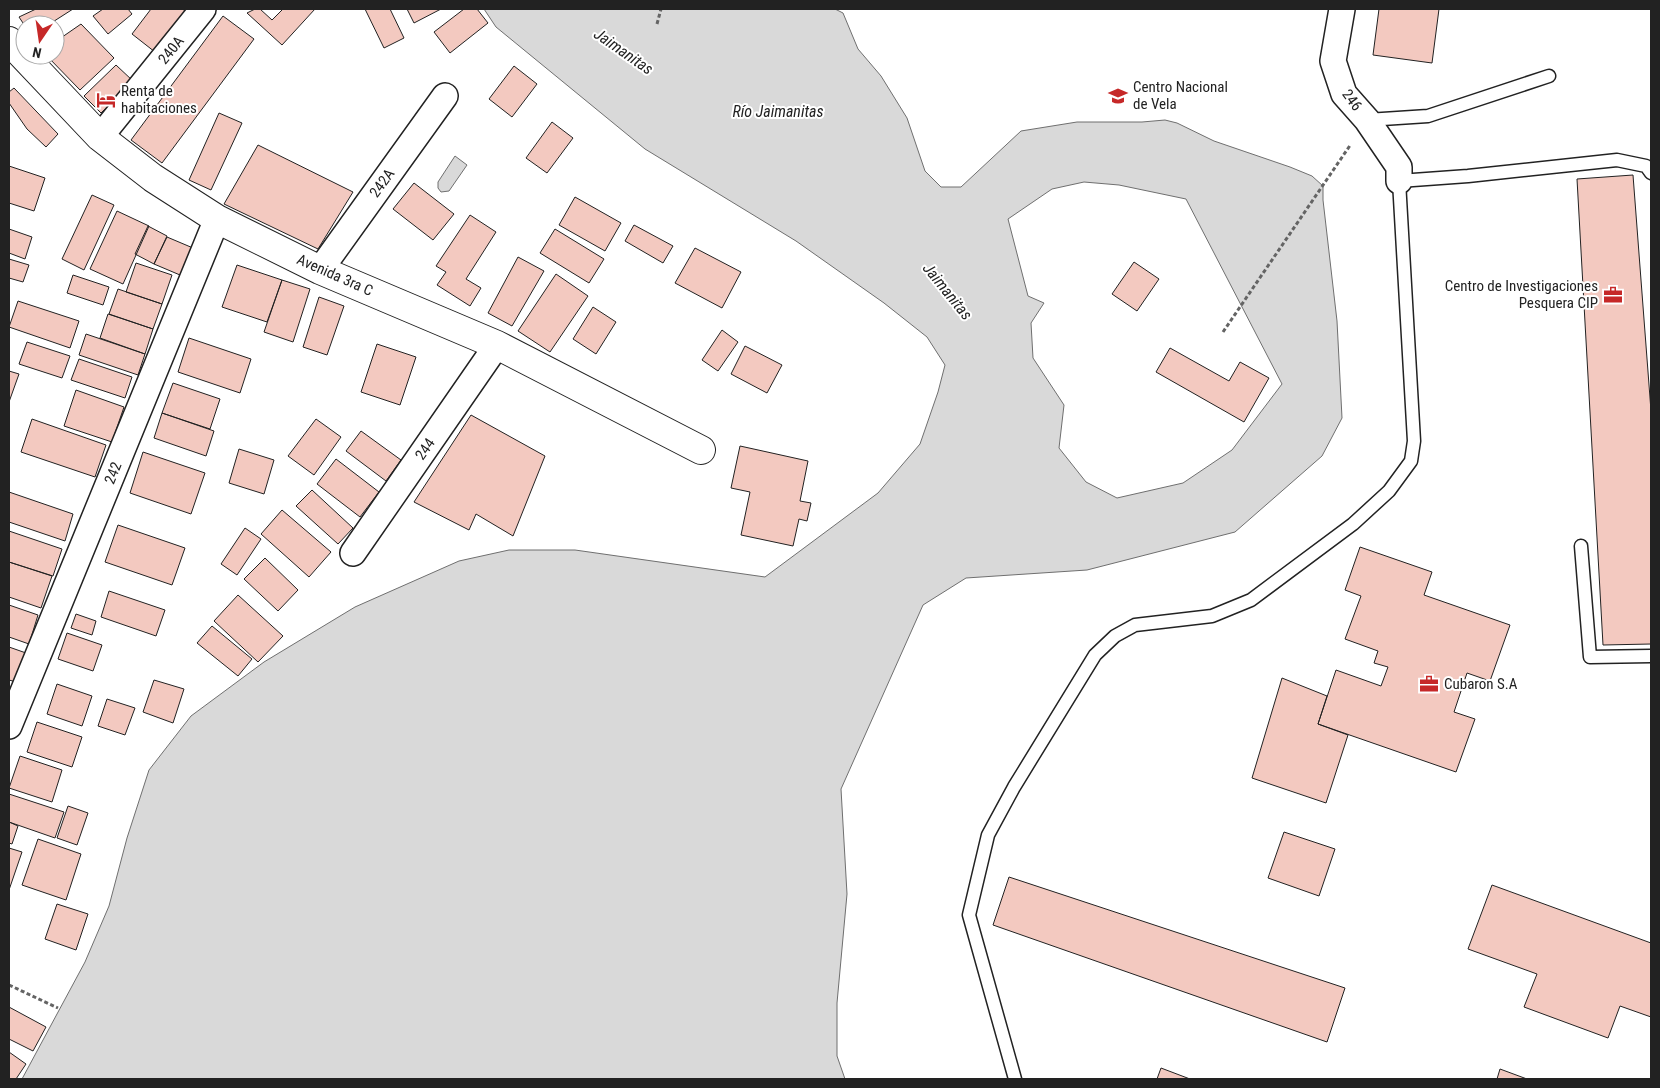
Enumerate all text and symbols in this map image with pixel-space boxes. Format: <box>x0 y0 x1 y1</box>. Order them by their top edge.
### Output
north arrow <box>15 15 65 65</box>
water label: Jaimanitas <box>590 24 657 79</box>
street label: 240A <box>154 32 188 68</box>
text: N <box>31 44 43 61</box>
place label: Centro Nacional de Vela <box>1133 78 1228 113</box>
place label: Renta de habitaciones <box>121 82 197 117</box>
school or university icon: Centro Nacional de Vela <box>1107 85 1129 107</box>
street label: 246 <box>1338 86 1366 114</box>
hotel icon: Renta de habitaciones <box>95 89 117 111</box>
water label: Río Jaimanitas <box>732 102 824 121</box>
street label: 242A <box>366 165 399 201</box>
street label: Avenida 3ra C <box>294 250 376 300</box>
water label: Jaimanitas <box>919 259 976 324</box>
place label: Centro de Investigaciones Pesquera CIP <box>1445 277 1598 312</box>
office icon: Centro de Investigaciones Pesquera CIP <box>1602 284 1624 306</box>
street label: 244 <box>411 435 439 463</box>
street label: 242 <box>100 459 126 487</box>
office icon: Cubaron S.A <box>1418 673 1440 695</box>
place label: Cubaron S.A <box>1444 675 1518 693</box>

